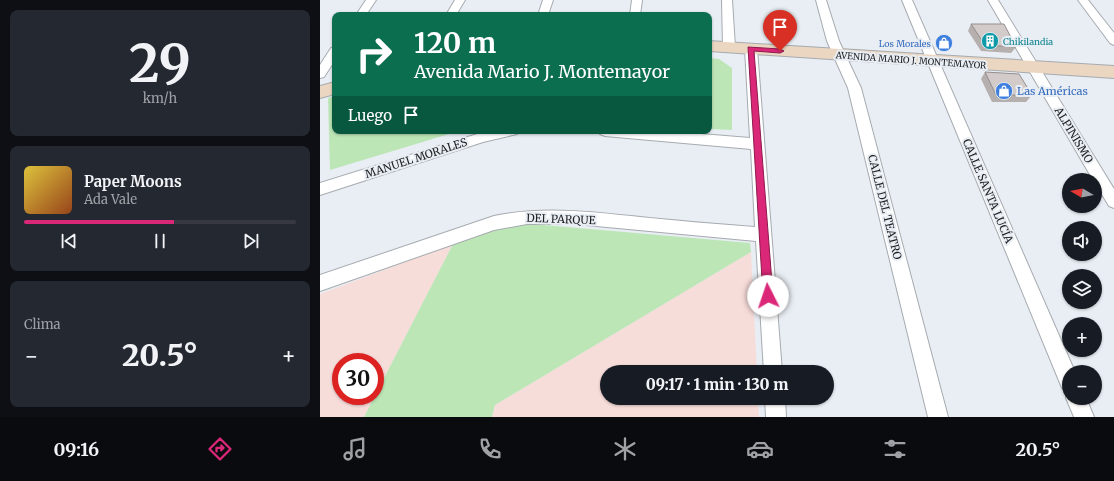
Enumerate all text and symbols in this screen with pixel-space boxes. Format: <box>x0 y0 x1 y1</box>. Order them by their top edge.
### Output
pin <box>763 10 797 51</box>
icon: arrive <box>769 16 791 38</box>
text: 120 m <box>414 25 496 61</box>
icon: right <box>348 28 400 80</box>
text: 29 <box>129 31 191 96</box>
building icon: Chikilandia <box>980 31 1000 51</box>
shop icon: Los Morales <box>934 33 954 53</box>
place label: Chikilandia <box>1003 36 1053 47</box>
place label: Los Morales <box>879 38 932 49</box>
street label: AVENIDA MARIO J. MONTEMAYOR <box>834 49 987 71</box>
text: Avenida Mario J. Montemayor <box>414 60 670 83</box>
shop icon: Las Américas <box>994 81 1014 101</box>
place label: Las Américas <box>1017 84 1088 98</box>
text: km/h <box>143 90 177 107</box>
icon: arrive <box>400 104 422 126</box>
street label: ALPINISMO <box>1051 104 1096 166</box>
text: Luego <box>348 106 392 125</box>
street label: MANUEL MORALES <box>363 135 469 181</box>
street label: CALLE SANTA LUCÍA <box>960 137 1016 246</box>
street label: CALLE DEL TEATRO <box>865 153 905 261</box>
text: Paper Moons <box>84 172 182 191</box>
north arrow <box>1062 173 1102 213</box>
map controls <box>1062 173 1102 405</box>
text: Ada Vale <box>84 191 137 208</box>
street label: DEL PARQUE <box>526 211 596 227</box>
button: sound <box>1062 221 1102 261</box>
icon: previous <box>58 230 80 252</box>
icon: pause <box>149 230 171 252</box>
icon: next <box>240 230 262 252</box>
button: layers <box>1062 269 1102 309</box>
position arrow <box>747 275 789 317</box>
text: Clima <box>24 316 61 333</box>
button: + <box>1062 317 1102 357</box>
text: 20.5° <box>122 336 198 374</box>
text: − <box>24 342 39 370</box>
text: + <box>281 342 296 370</box>
speed limit sign: 30 <box>332 353 384 405</box>
button: − <box>1062 365 1102 405</box>
text: 09:17 · 1 min · 130 m <box>646 375 788 394</box>
icon: directions <box>206 435 234 463</box>
icon: music <box>341 435 369 463</box>
icon: phone <box>476 435 504 463</box>
icon: climate <box>611 435 639 463</box>
icon: car <box>746 435 774 463</box>
icon: filters <box>881 435 909 463</box>
text: 09:16 <box>53 438 99 461</box>
text: 20.5° <box>1016 438 1060 461</box>

